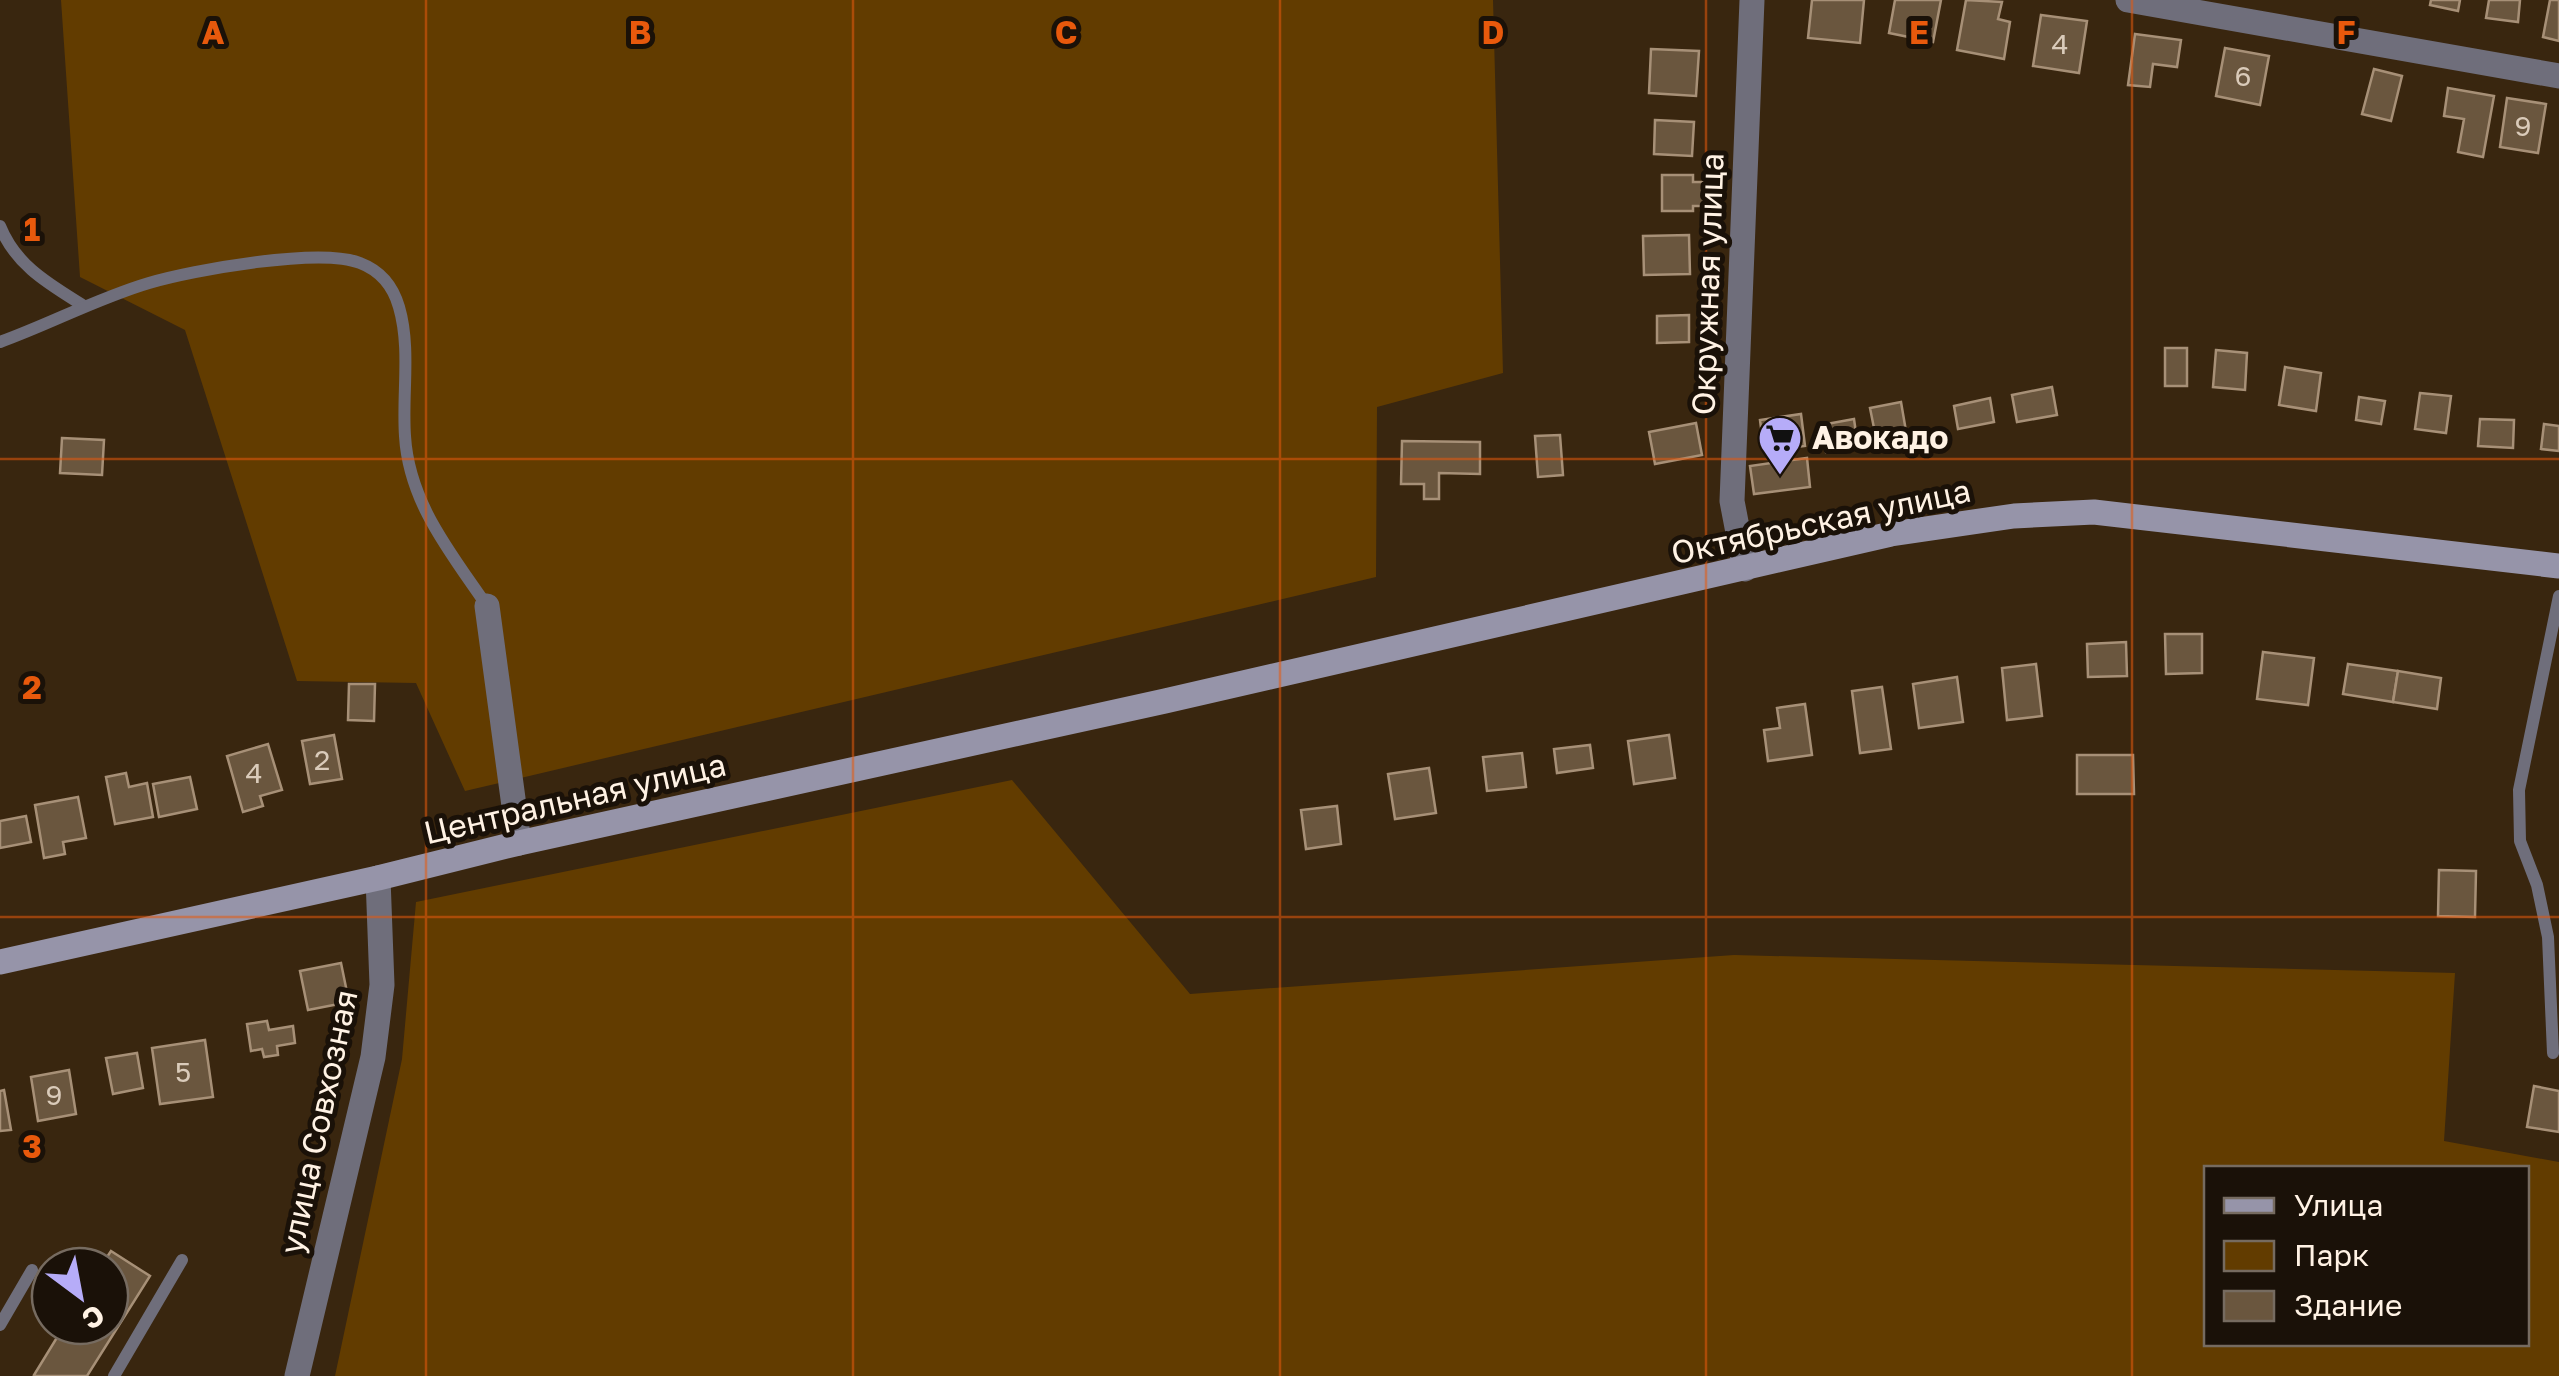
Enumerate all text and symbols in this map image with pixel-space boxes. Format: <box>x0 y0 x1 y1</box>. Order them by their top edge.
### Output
text: A <box>202 13 225 51</box>
text: B <box>629 13 651 51</box>
text: C <box>1055 13 1077 51</box>
text: D <box>1482 13 1504 51</box>
text: E <box>1909 13 1929 51</box>
text: F <box>2336 13 2356 51</box>
house number: 4 <box>2051 27 2069 60</box>
house number: 6 <box>2235 59 2251 92</box>
house number: 9 <box>2515 109 2531 142</box>
street label: Окружная улица <box>1683 152 1731 416</box>
text: 1 <box>24 210 40 248</box>
supermarket icon: Авокадо <box>1757 415 1803 476</box>
place label: Авокадо <box>1812 418 1948 456</box>
street label: Октябрьская улица <box>1668 471 1974 571</box>
text: 2 <box>22 668 42 706</box>
house number: 2 <box>314 743 330 776</box>
street label: Центральная улица <box>420 745 729 851</box>
house number: 4 <box>245 756 263 789</box>
street label: улица Совхозная <box>271 986 365 1257</box>
house number: 5 <box>175 1055 191 1088</box>
house number: 9 <box>46 1078 62 1111</box>
text: 3 <box>22 1127 42 1165</box>
legend <box>2204 1166 2529 1346</box>
text: Улица <box>2294 1187 2383 1223</box>
text: Парк <box>2294 1237 2369 1273</box>
north arrow <box>30 1246 130 1346</box>
text: Здание <box>2294 1287 2402 1323</box>
text: С <box>76 1298 111 1337</box>

